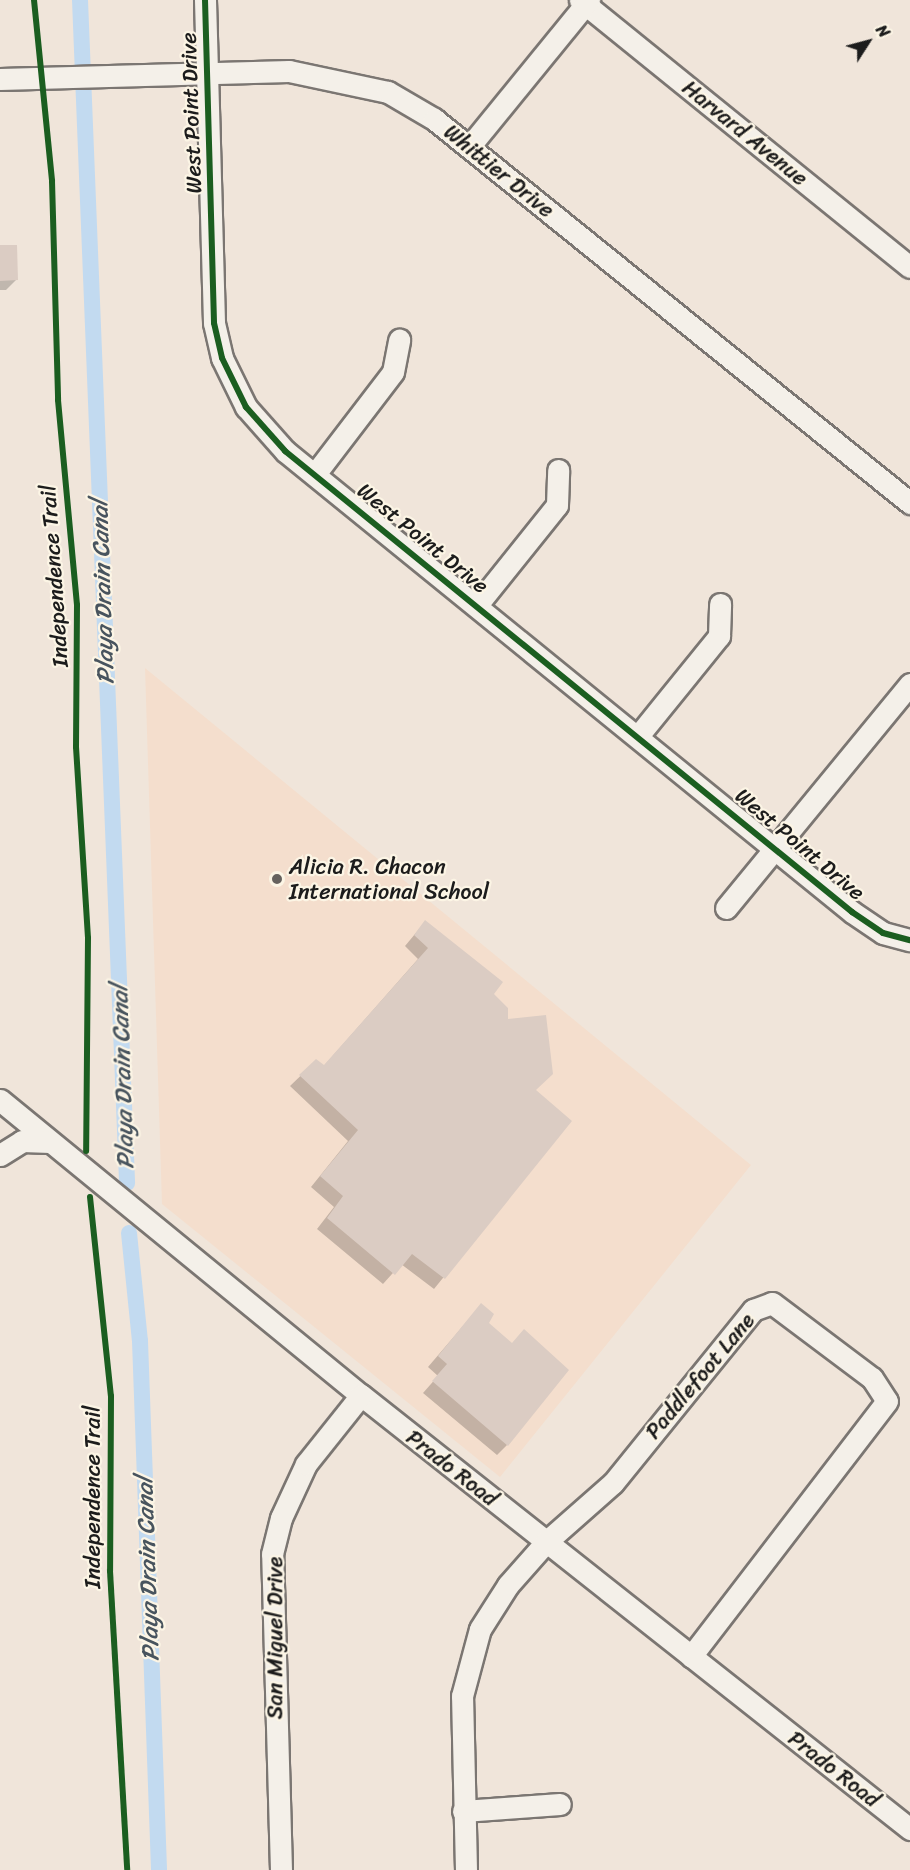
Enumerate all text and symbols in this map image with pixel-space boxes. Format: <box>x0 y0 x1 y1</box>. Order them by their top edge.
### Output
north arrow <box>838 12 898 72</box>
text: N <box>868 18 898 44</box>
street label: West Point Drive <box>175 32 207 194</box>
street label: Harvard Avenue <box>677 74 813 192</box>
street label: Whittier Drive <box>439 119 559 223</box>
street label: West Point Drive <box>352 477 494 599</box>
street label: Independence Trail <box>34 484 74 668</box>
water label: Playa Drain Canal <box>85 499 121 685</box>
street label: West Point Drive <box>730 782 870 906</box>
place label: Alicia R. Chacon International School <box>289 853 489 904</box>
marker: Alicia R. Chacon International School <box>270 872 284 886</box>
water label: Playa Drain Canal <box>105 984 141 1170</box>
street label: Paddlefoot Lane <box>640 1308 760 1444</box>
street label: Independence Trail <box>80 1405 106 1589</box>
street label: Prado Road <box>401 1424 503 1512</box>
water label: Playa Drain Canal <box>130 1476 166 1662</box>
street label: San Miguel Drive <box>262 1557 288 1719</box>
street label: Prado Road <box>783 1725 885 1813</box>

